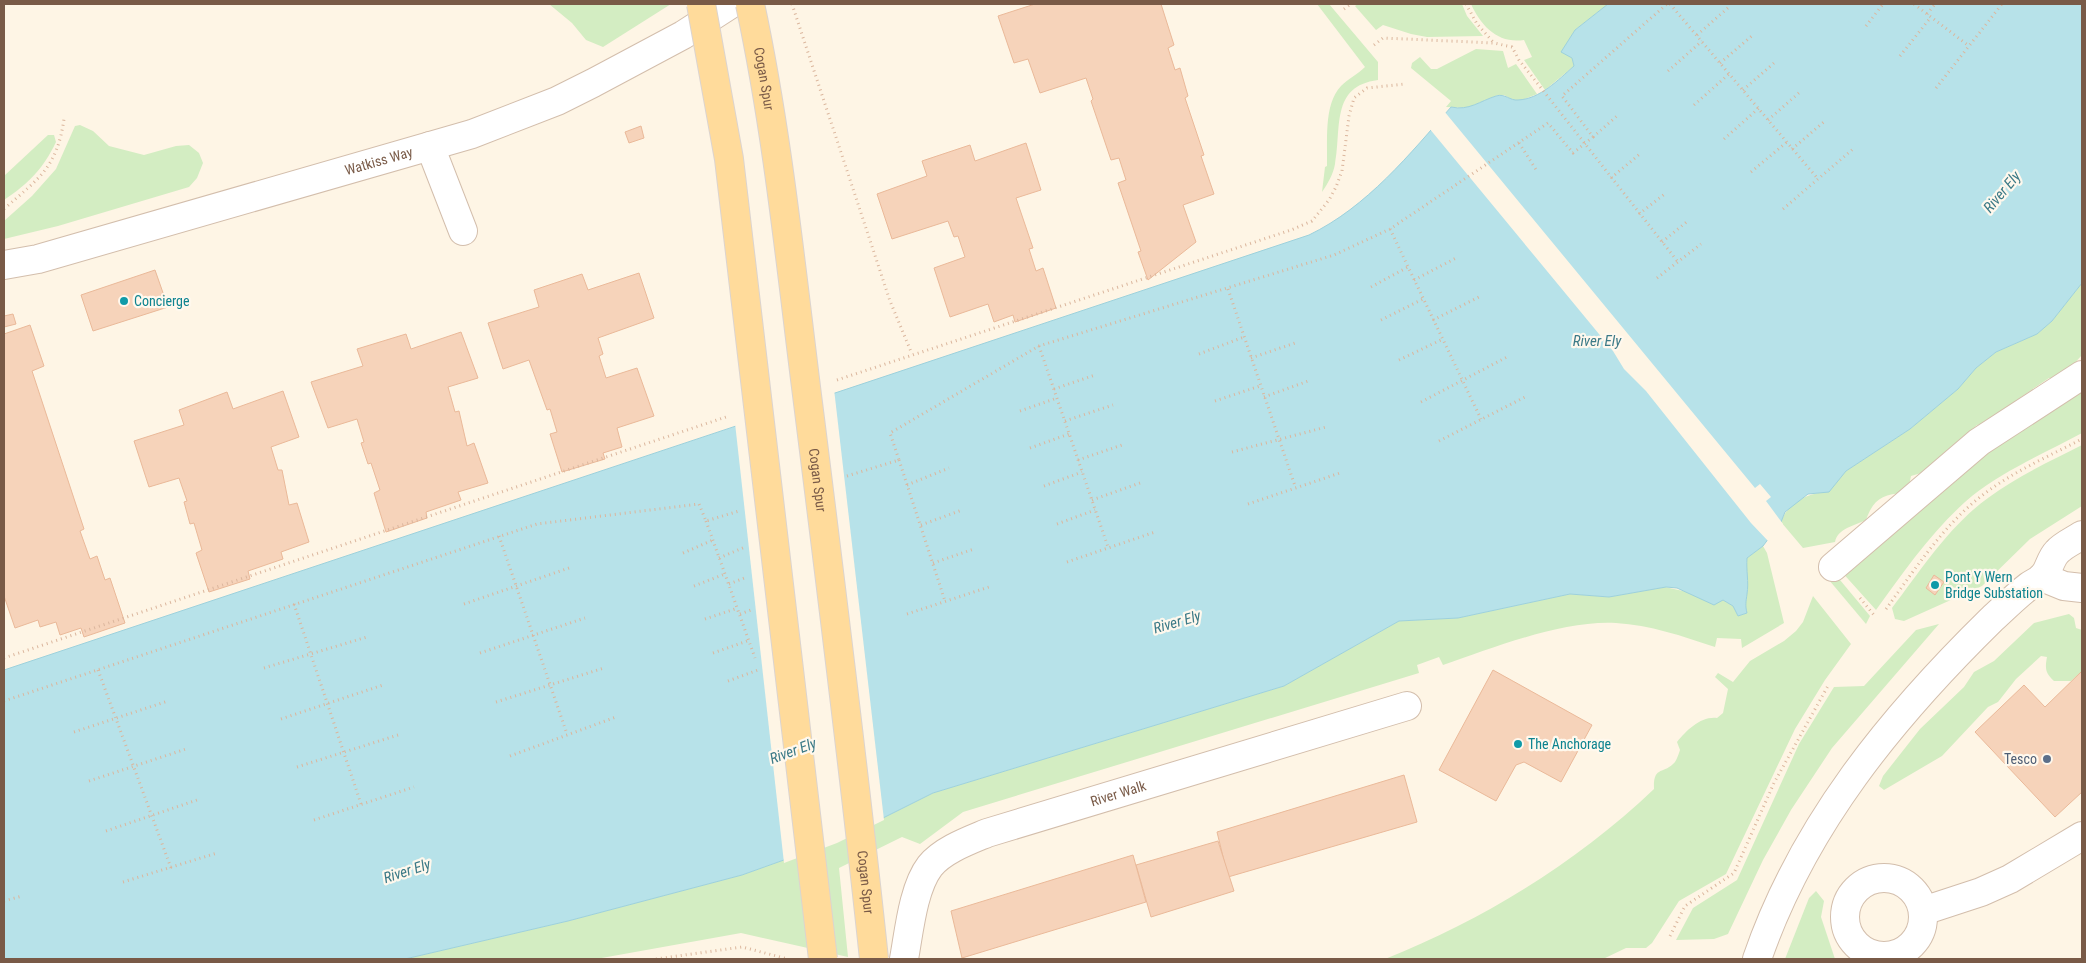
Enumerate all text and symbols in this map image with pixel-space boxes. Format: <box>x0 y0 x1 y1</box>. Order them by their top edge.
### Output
street label: Cogan Spur <box>751 46 778 111</box>
street label: Watkiss Way <box>343 144 415 178</box>
water label: River Ely <box>1980 167 2025 216</box>
place label: Concierge <box>134 293 190 309</box>
marker: Concierge <box>118 295 130 307</box>
water label: River Ely <box>1573 332 1622 350</box>
street label: Cogan Spur <box>806 447 830 513</box>
place label: Pont Y Wern Bridge Substation <box>1945 569 2043 601</box>
marker: Pont Y Wern Bridge Substation <box>1929 579 1941 591</box>
water label: River Ely <box>1151 606 1204 637</box>
water label: River Ely <box>767 734 820 768</box>
place label: The Anchorage <box>1528 736 1612 752</box>
marker: The Anchorage <box>1512 738 1524 750</box>
place label: Tesco <box>2004 751 2037 767</box>
marker: Tesco <box>2041 753 2053 765</box>
street label: River Walk <box>1089 777 1149 809</box>
street label: Cogan Spur <box>854 850 877 915</box>
water label: River Ely <box>381 855 434 887</box>

